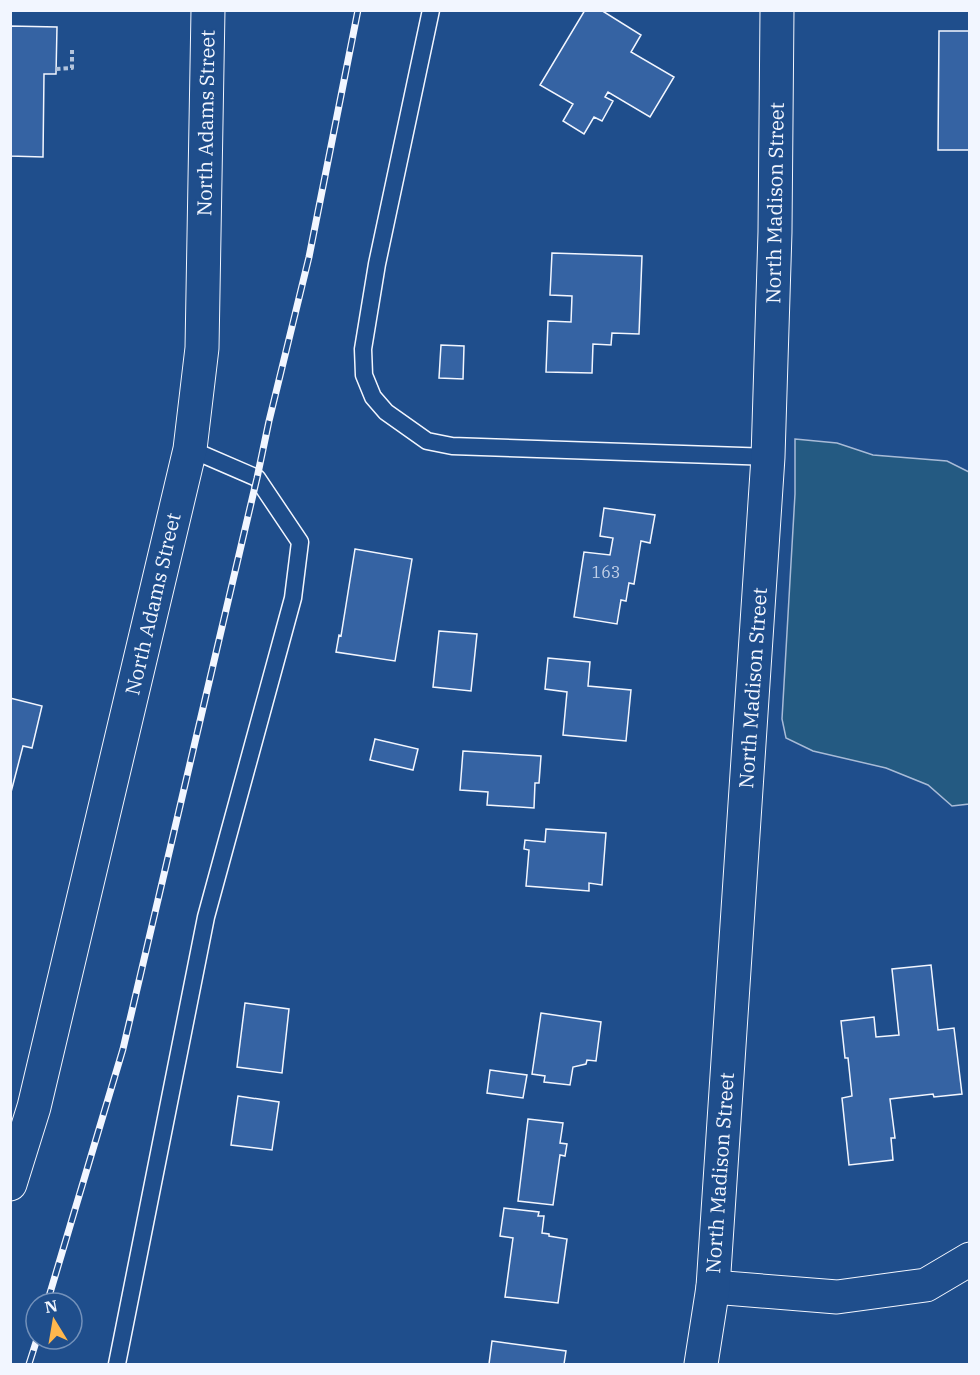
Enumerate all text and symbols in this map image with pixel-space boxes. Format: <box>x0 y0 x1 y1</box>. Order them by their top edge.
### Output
street label: North Adams Street <box>190 30 221 216</box>
street label: North Madison Street <box>759 102 790 304</box>
street label: North Adams Street <box>118 510 187 698</box>
house number: 163 <box>592 562 620 582</box>
street label: North Madison Street <box>732 587 773 789</box>
street label: North Madison Street <box>699 1072 740 1274</box>
north arrow <box>24 1291 84 1351</box>
text: N <box>43 1295 59 1317</box>

